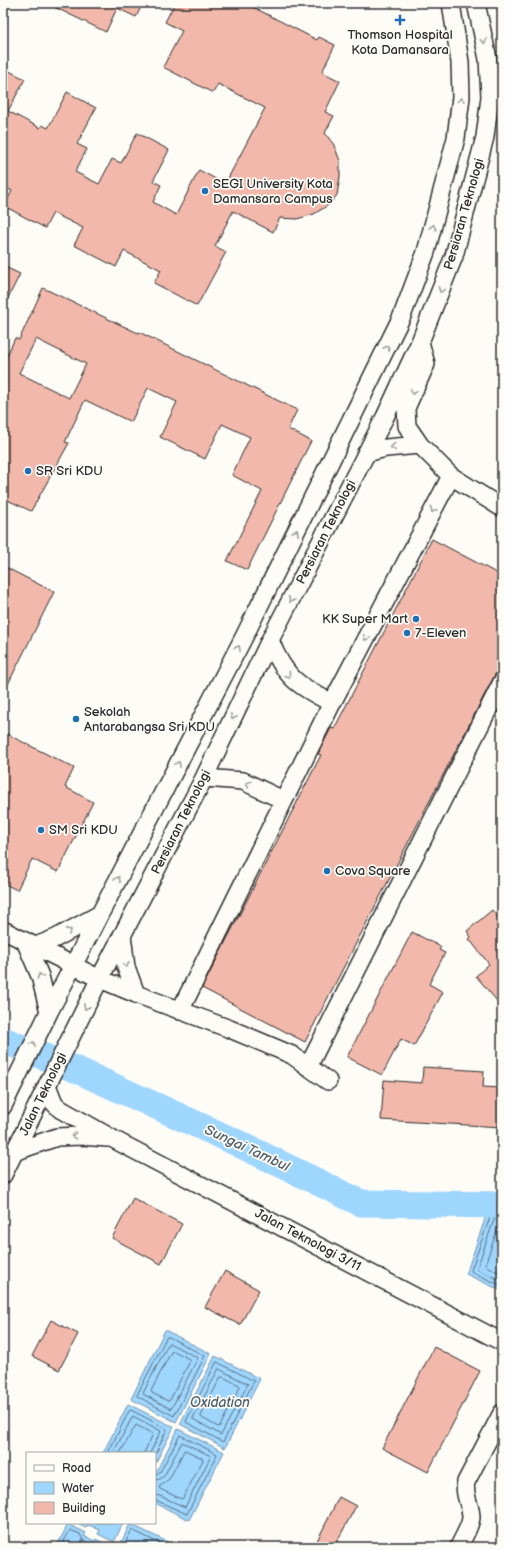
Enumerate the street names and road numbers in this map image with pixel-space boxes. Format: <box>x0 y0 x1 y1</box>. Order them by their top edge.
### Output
street label: Persiaran Teknologi <box>440 156 488 272</box>
street label: Persiaran Teknologi <box>293 477 359 587</box>
street label: Persiaran Teknologi <box>148 767 214 877</box>
street label: Jalan Teknologi <box>16 1050 70 1138</box>
street label: Jalan Teknologi 3/11 <box>252 1205 364 1275</box>

